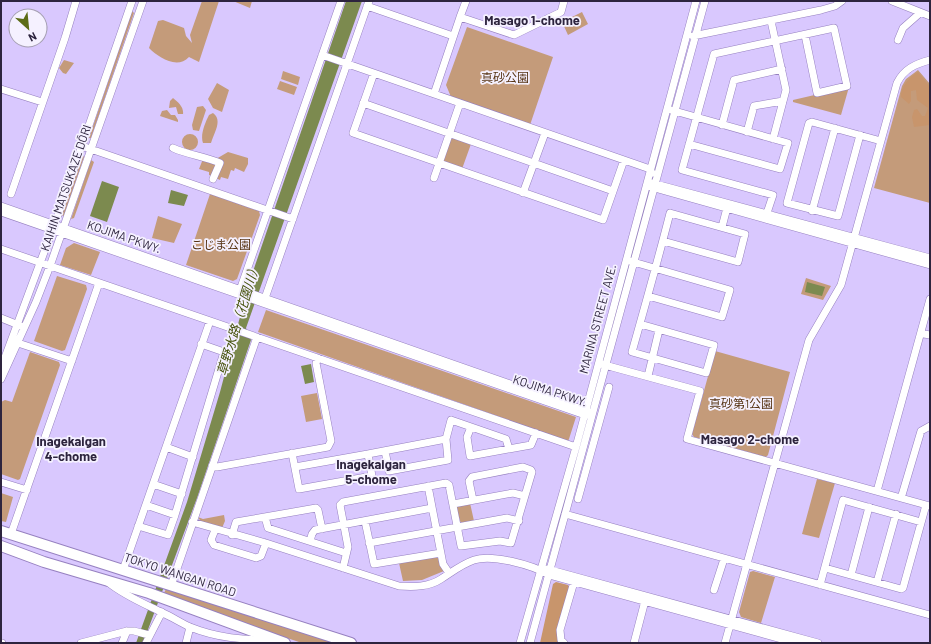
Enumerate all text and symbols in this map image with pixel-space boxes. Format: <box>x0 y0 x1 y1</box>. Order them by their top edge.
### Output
north arrow <box>8 8 48 48</box>
district label: Masago 1-chome <box>484 12 580 28</box>
text: N <box>27 30 39 45</box>
park label: 真砂公園 <box>481 70 529 84</box>
street label: KAIHIN MATSUKAZE DŌRI <box>37 123 93 253</box>
street label: KOJIMA PKWY. <box>86 217 163 255</box>
park label: こじま公園 <box>191 237 251 251</box>
water label: 草野水路（花園川） <box>213 261 263 377</box>
street label: MARINA STREET AVE. <box>576 262 618 375</box>
street label: KOJIMA PKWY. <box>511 371 589 409</box>
park label: 真砂第1公園 <box>709 396 773 410</box>
district label: Masago 2-chome <box>701 431 799 447</box>
district label: Inagekaigan 4-chome <box>36 433 106 464</box>
district label: Inagekaigan 5-chome <box>336 456 406 487</box>
street label: TOKYO WANGAN ROAD <box>123 549 238 599</box>

